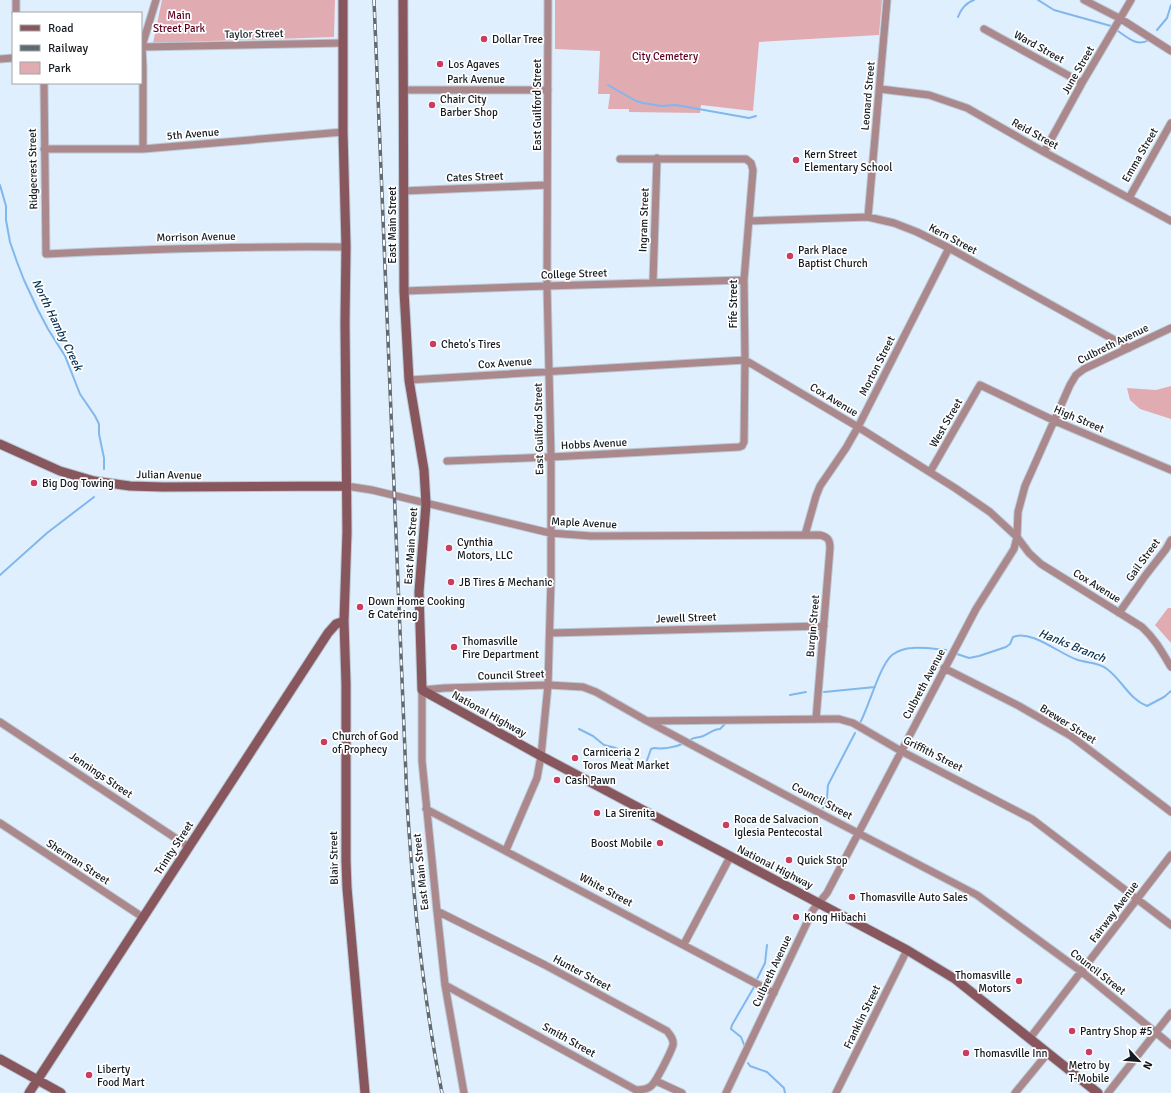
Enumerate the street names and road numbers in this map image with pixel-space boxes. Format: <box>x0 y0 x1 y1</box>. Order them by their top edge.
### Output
street label: Taylor Street <box>224 27 284 41</box>
street label: Ward Street <box>1012 28 1066 66</box>
street label: June Street <box>1059 43 1097 96</box>
street label: East Guilford Street <box>531 59 544 151</box>
street label: Leonard Street <box>859 61 878 131</box>
street label: Park Avenue <box>447 73 505 86</box>
street label: Reid Street <box>1009 116 1061 152</box>
street label: 5th Avenue <box>166 125 220 143</box>
street label: Emma Street <box>1119 125 1161 184</box>
street label: Ridgecrest Street <box>26 128 40 210</box>
street label: Cates Street <box>446 170 504 184</box>
street label: East Main Street <box>386 186 399 264</box>
street label: Ingram Street <box>636 187 652 252</box>
street label: Kern Street <box>927 221 980 257</box>
street label: Morrison Avenue <box>156 230 236 244</box>
street label: College Street <box>541 266 608 282</box>
street label: Fife Street <box>727 279 740 328</box>
street label: Culbreth Avenue <box>1075 321 1151 367</box>
street label: Morton Street <box>856 334 898 398</box>
street label: Cox Avenue <box>478 355 532 371</box>
street label: Cox Avenue <box>808 381 860 419</box>
street label: East Guilford Street <box>532 383 546 475</box>
street label: West Street <box>927 396 965 450</box>
street label: High Street <box>1052 403 1106 435</box>
street label: Hobbs Avenue <box>561 436 627 452</box>
street label: Julian Avenue <box>136 468 202 482</box>
street label: East Main Street <box>402 507 420 585</box>
street label: Maple Avenue <box>551 515 617 531</box>
street label: Gail Street <box>1123 536 1163 584</box>
street label: Cox Avenue <box>1071 566 1123 606</box>
street label: Burgin Street <box>804 594 822 658</box>
street label: Jewell Street <box>655 610 717 626</box>
street label: Culbreth Avenue <box>900 647 948 721</box>
street label: Council Street <box>477 667 545 683</box>
street label: National Highway <box>449 688 529 740</box>
street label: Brewer Street <box>1037 701 1099 747</box>
street label: Griffith Street <box>901 733 965 775</box>
street label: Jennings Street <box>67 749 135 801</box>
street label: Council Street <box>789 780 855 823</box>
street label: Trinity Street <box>152 819 196 877</box>
street label: Blair Street <box>327 831 341 885</box>
street label: East Main Street <box>410 833 432 911</box>
street label: Sherman Street <box>44 837 112 887</box>
street label: National Highway <box>735 842 816 892</box>
street label: White Street <box>577 871 635 910</box>
street label: Fairway Avenue <box>1087 879 1141 945</box>
street label: Culbreth Avenue <box>750 933 794 1009</box>
street label: Council Street <box>1068 946 1128 998</box>
street label: Hunter Street <box>551 952 613 994</box>
street label: Franklin Street <box>841 983 883 1051</box>
street label: Smith Street <box>540 1020 598 1060</box>

